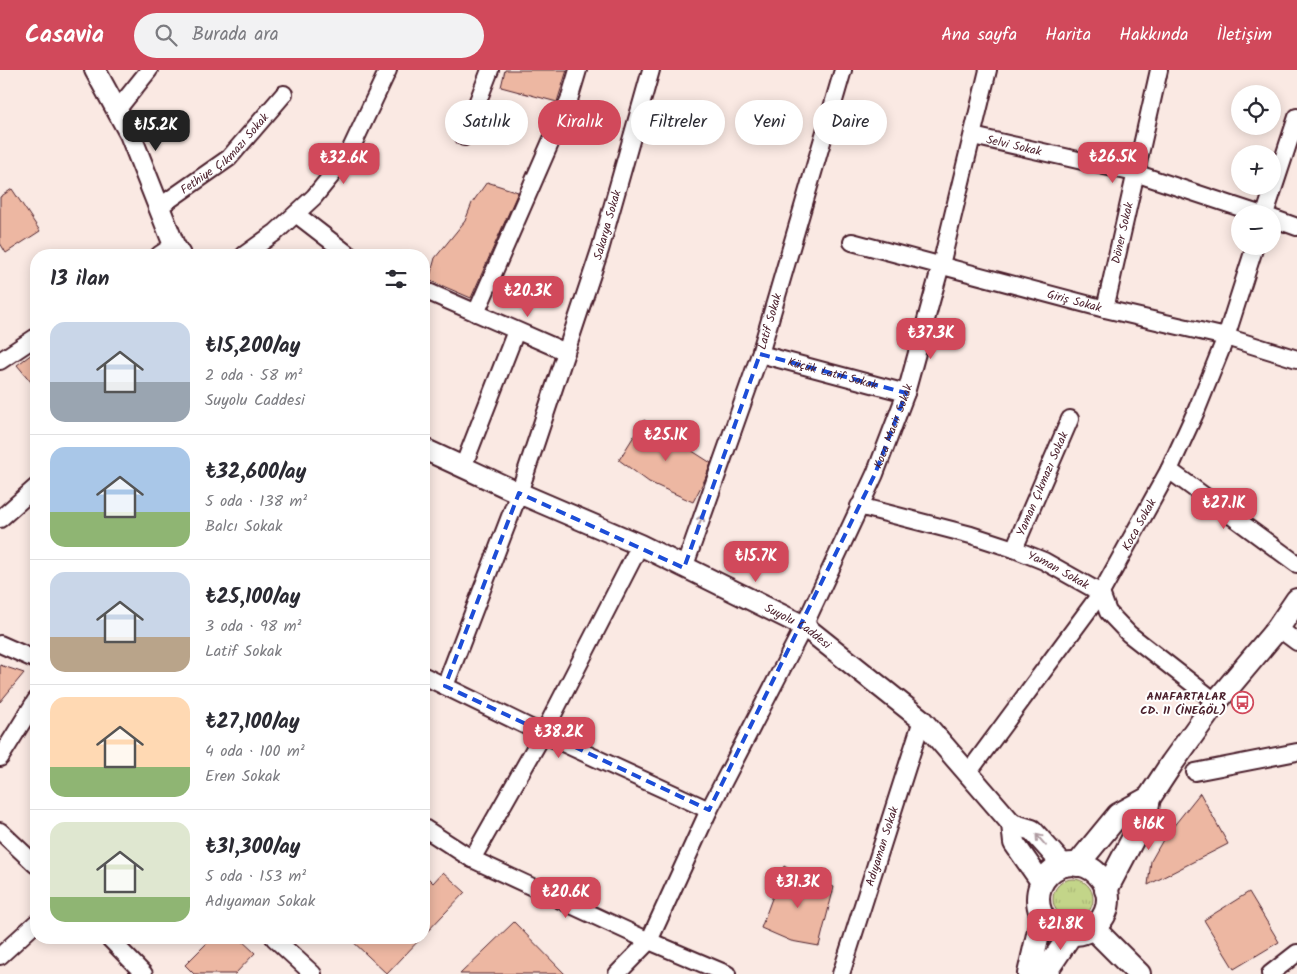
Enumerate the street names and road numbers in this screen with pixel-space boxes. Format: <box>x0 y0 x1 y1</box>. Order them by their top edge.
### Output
street label: Fethiye Çıkmazı Sokak <box>176 108 274 199</box>
street label: Selvi Sokak <box>984 130 1044 161</box>
street label: Sakarya Sokak <box>588 187 626 262</box>
street label: Döner Sokak <box>1106 200 1138 266</box>
street label: Giriş Sokak <box>1045 285 1104 317</box>
street label: Latif Sokak <box>752 291 787 352</box>
street label: Küçük Latif Sokak <box>785 352 880 395</box>
street label: Koca Macir Sokak <box>868 382 918 471</box>
street label: Yaman Çıkmazı Sokak <box>1011 428 1073 539</box>
street label: Koca Sokak <box>1117 495 1161 554</box>
street label: Yaman Sokak <box>1025 546 1093 594</box>
street label: Suyolu Caddesi <box>761 599 836 654</box>
street label: Adıyaman Sokak <box>860 804 903 889</box>

